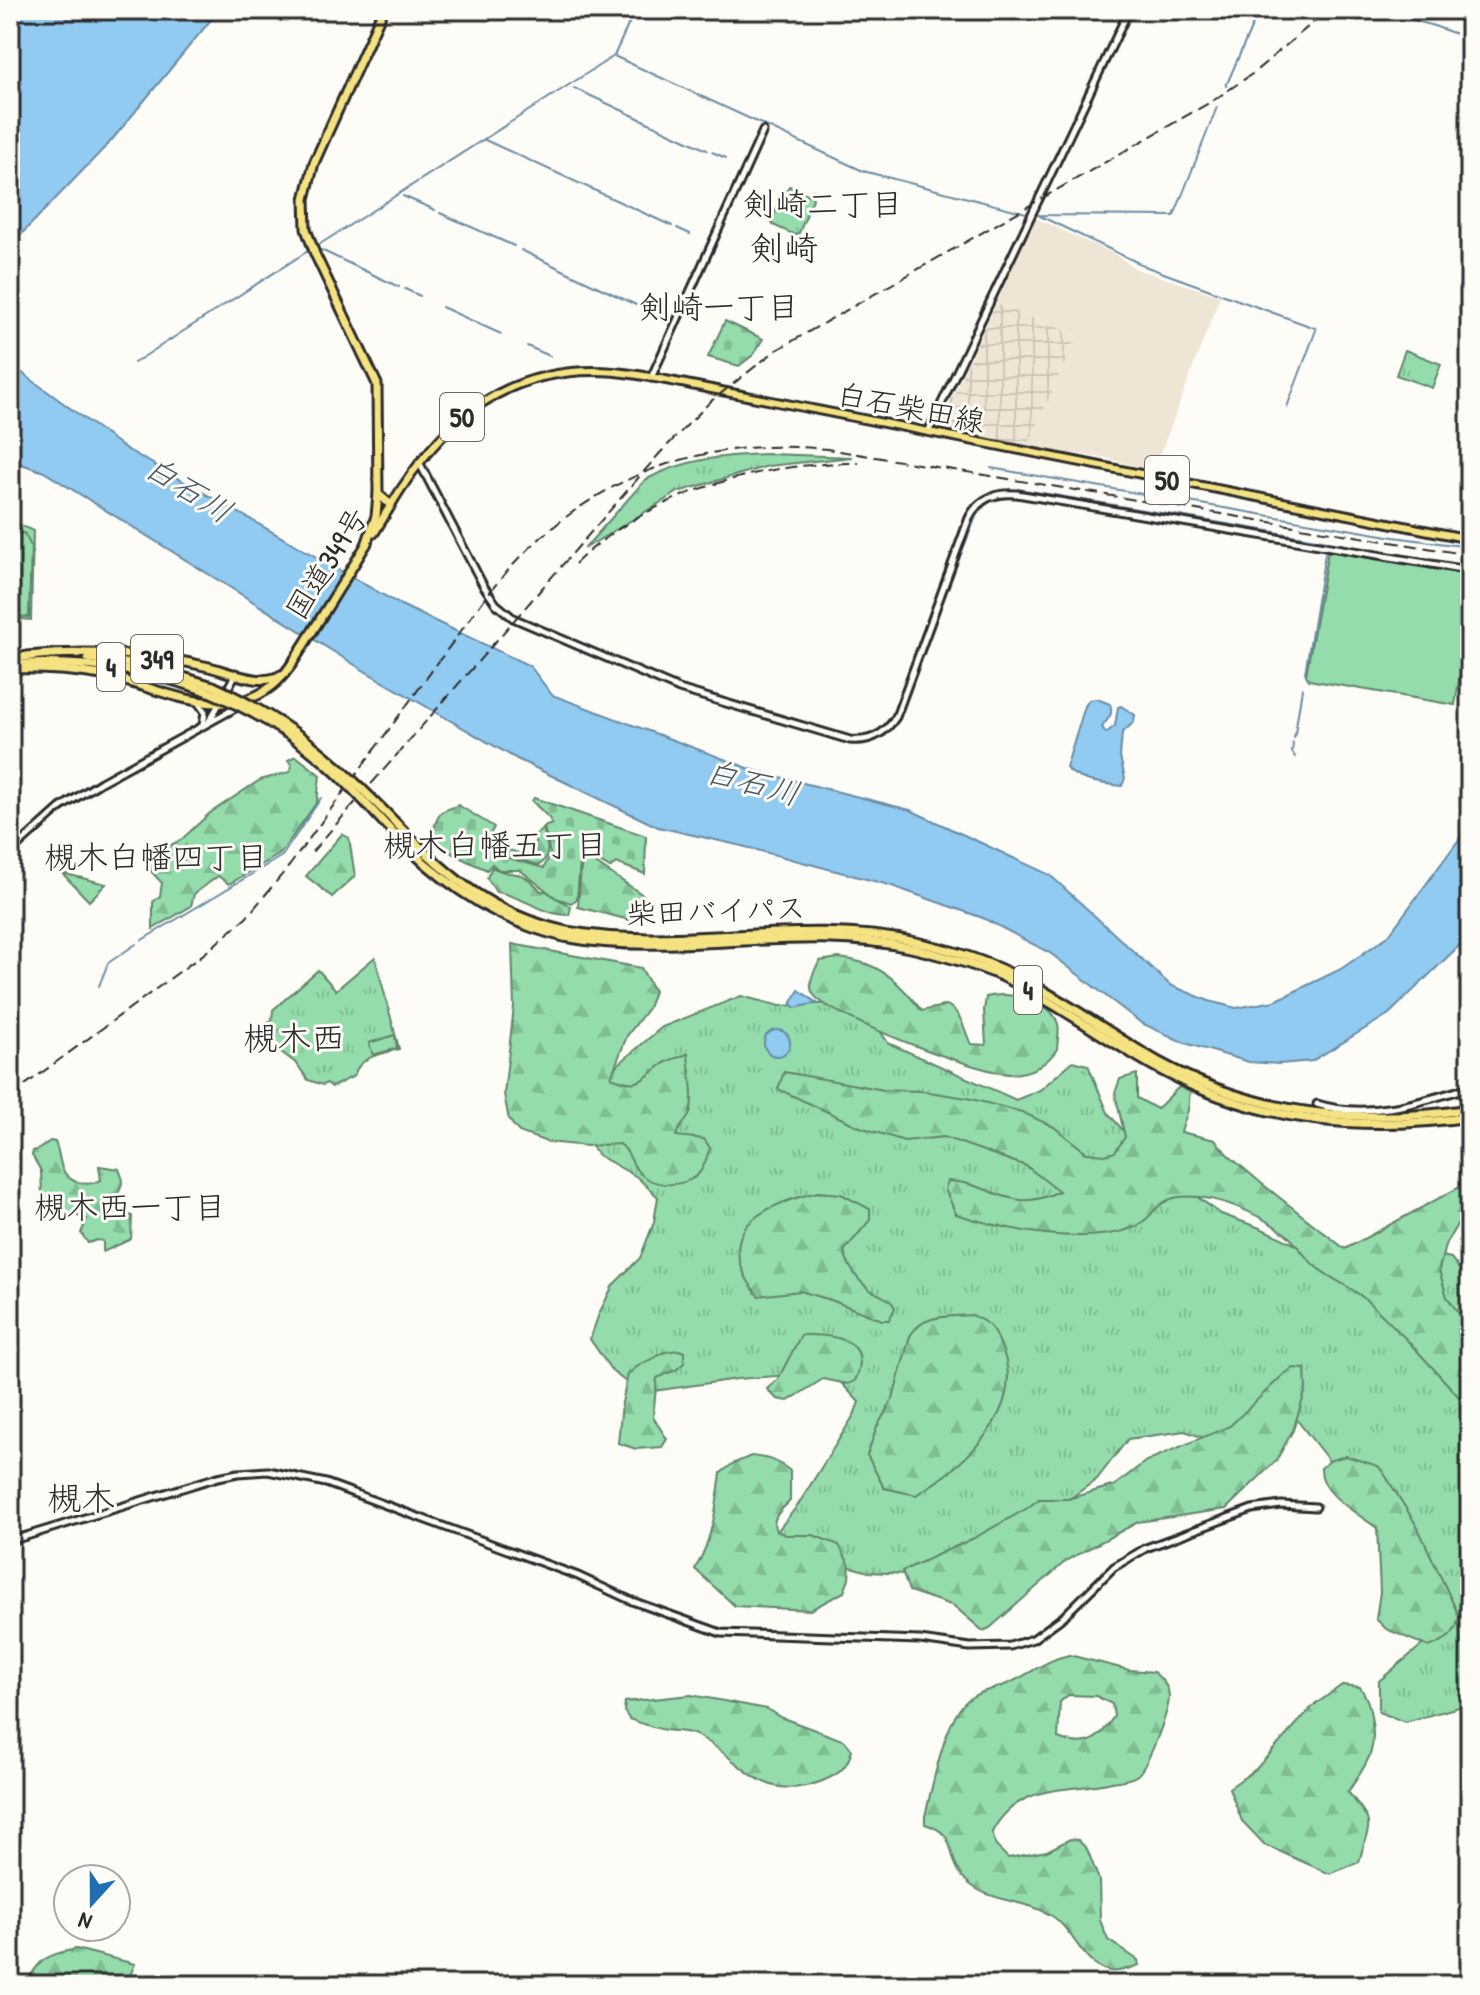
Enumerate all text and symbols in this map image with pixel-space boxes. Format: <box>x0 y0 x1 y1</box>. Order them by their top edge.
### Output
district label: 剣崎二丁目 <box>743 182 903 225</box>
district label: 剣崎 <box>750 225 818 271</box>
district label: 剣崎一丁目 <box>639 285 799 328</box>
street label: 白石柴田線 <box>834 373 988 441</box>
road number: 50 <box>440 393 484 441</box>
water label: 白石川 <box>137 445 241 533</box>
road number: 50 <box>1145 456 1189 504</box>
street label: 国道349号 <box>276 499 376 627</box>
road number: 349 <box>131 635 183 683</box>
road number: 4 <box>97 643 125 691</box>
water label: 白石川 <box>701 749 805 815</box>
district label: 槻木白幡五丁目 <box>383 823 607 866</box>
district label: 槻木白幡四丁目 <box>44 835 268 878</box>
street label: 柴田バイパス <box>626 887 806 933</box>
road number: 4 <box>1014 966 1042 1014</box>
district label: 槻木西 <box>243 1015 345 1061</box>
district label: 槻木西一丁目 <box>34 1185 226 1228</box>
district label: 槻木 <box>47 1475 115 1521</box>
north arrow <box>52 1863 132 1943</box>
text: N <box>74 1905 96 1938</box>

